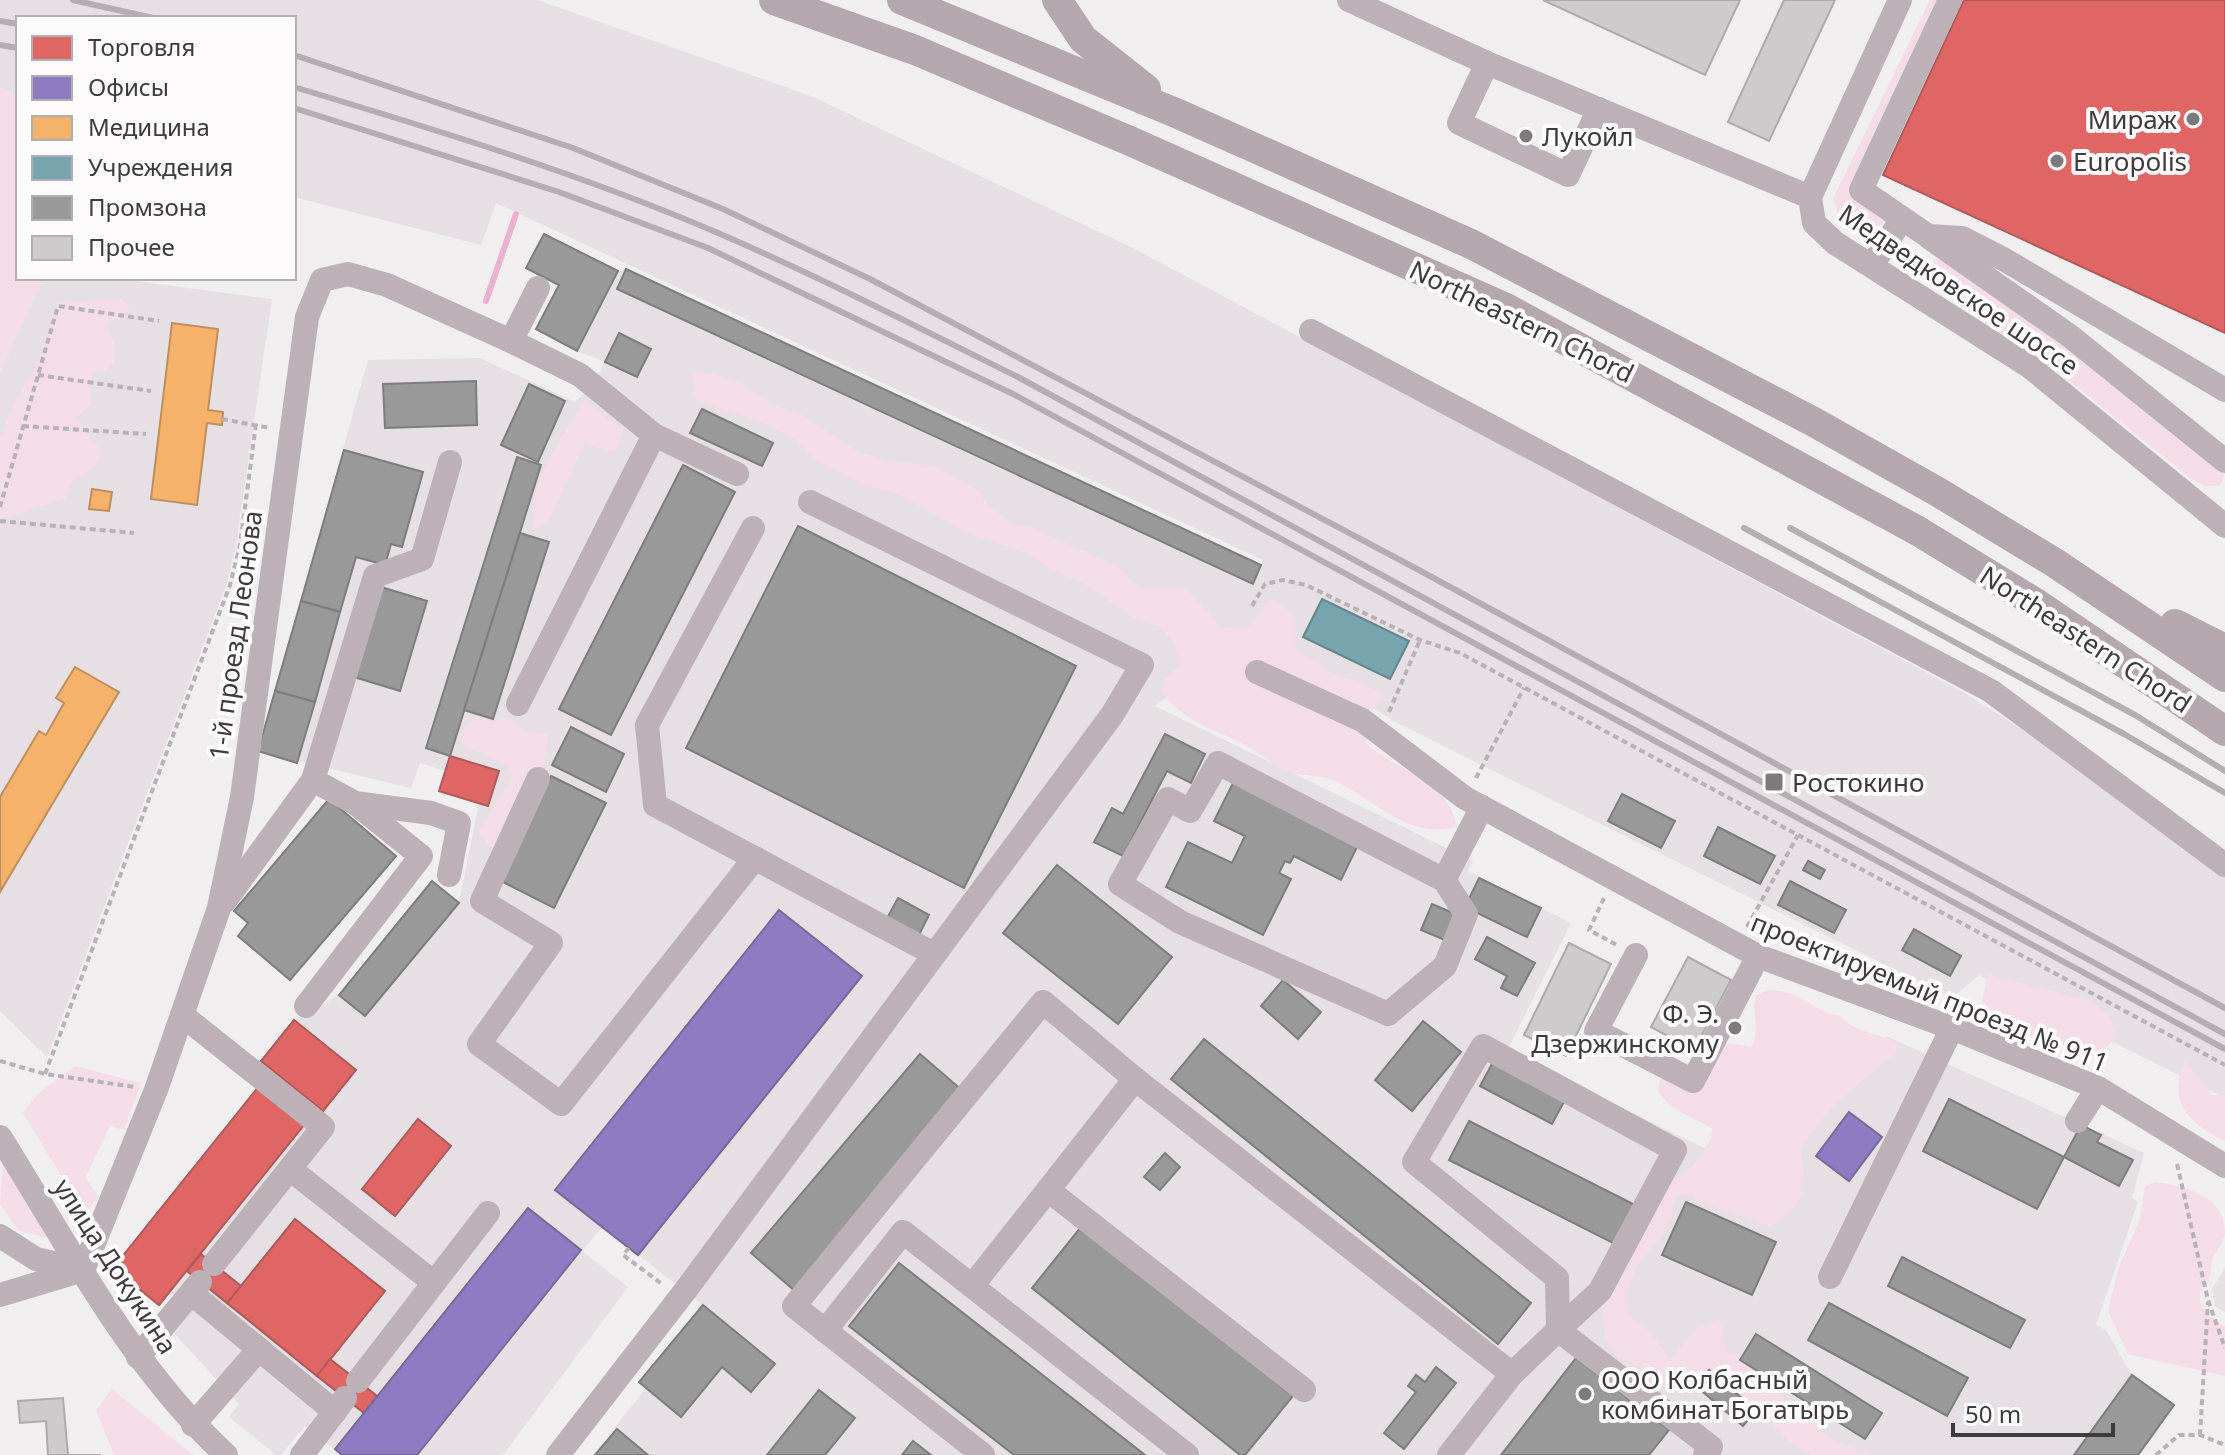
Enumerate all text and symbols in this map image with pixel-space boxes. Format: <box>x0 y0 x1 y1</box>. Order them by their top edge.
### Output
legend <box>16 16 296 280</box>
text: Торговля <box>88 30 195 63</box>
text: Офисы <box>88 70 169 103</box>
place label: Мираж <box>2088 101 2177 137</box>
text: Медицина <box>88 110 210 143</box>
marker: Мираж <box>2184 110 2202 128</box>
place label: Лукойл <box>1542 118 1634 154</box>
marker: Лукойл <box>1517 127 1535 145</box>
place label: Europolis <box>2073 143 2187 179</box>
text: Учреждения <box>88 150 233 183</box>
marker: Europolis <box>2048 152 2066 170</box>
text: Промзона <box>88 190 207 223</box>
street label: Медведковское шоссе <box>1832 195 2086 383</box>
text: Прочее <box>88 230 175 263</box>
street label: Northeastern Chord <box>1404 251 1640 391</box>
street label: 1-й проезд Леонова <box>200 508 270 762</box>
street label: Northeastern Chord <box>1973 557 2199 721</box>
place label: Ростокино <box>1792 764 1924 800</box>
marker: Ростокино <box>1763 771 1785 793</box>
street label: проектируемый проезд № 911 <box>1746 904 2114 1080</box>
place label: Ф. Э. Дзержинскому <box>1531 995 1720 1061</box>
marker: Ф. Э. Дзержинскому <box>1726 1019 1744 1037</box>
street label: улица Докукина <box>46 1171 186 1361</box>
place label: ООО Колбасный комбинат Богатырь <box>1601 1361 1849 1427</box>
marker: ООО Колбасный комбинат Богатырь <box>1576 1385 1594 1403</box>
scale bar <box>1953 1387 2113 1437</box>
text: 50 m <box>1965 1397 2021 1430</box>

